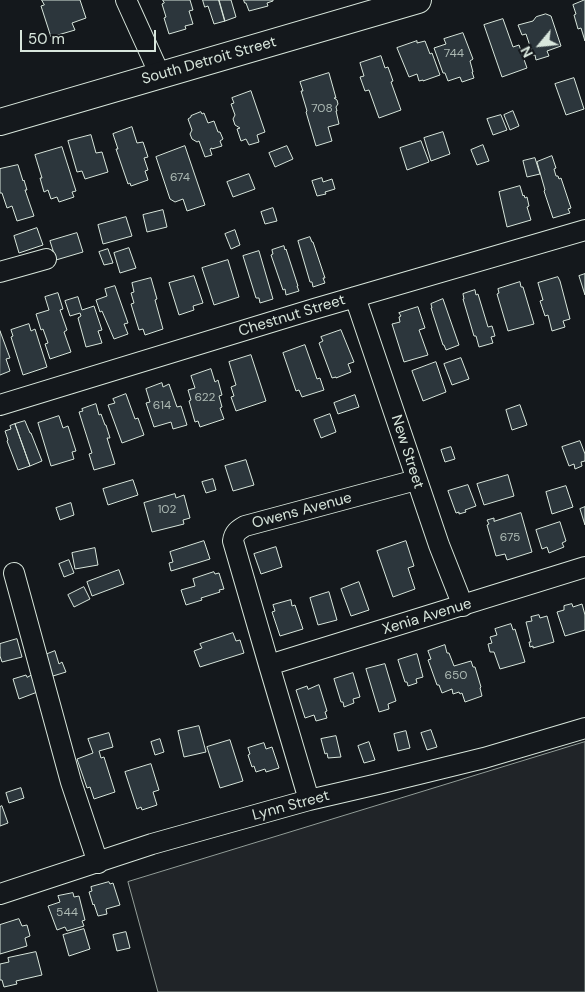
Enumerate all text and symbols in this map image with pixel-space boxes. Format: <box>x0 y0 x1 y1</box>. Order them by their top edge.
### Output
scale bar <box>22 20 159 52</box>
north arrow <box>515 20 565 70</box>
text: 50 m <box>28 29 65 49</box>
street label: South Detroit Street <box>140 33 278 89</box>
text: N <box>516 43 537 61</box>
house number: 744 <box>444 47 464 61</box>
house number: 708 <box>311 102 333 116</box>
house number: 674 <box>170 171 190 185</box>
street label: Chestnut Street <box>237 291 347 341</box>
house number: 622 <box>194 391 216 405</box>
house number: 614 <box>153 399 171 413</box>
street label: New Street <box>387 413 427 491</box>
street label: Owens Avenue <box>250 489 354 533</box>
house number: 102 <box>158 503 176 517</box>
house number: 675 <box>500 531 520 545</box>
street label: Xenia Avenue <box>380 595 474 639</box>
house number: 650 <box>445 669 467 683</box>
street label: Lynn Street <box>250 787 332 825</box>
house number: 544 <box>56 906 78 920</box>

